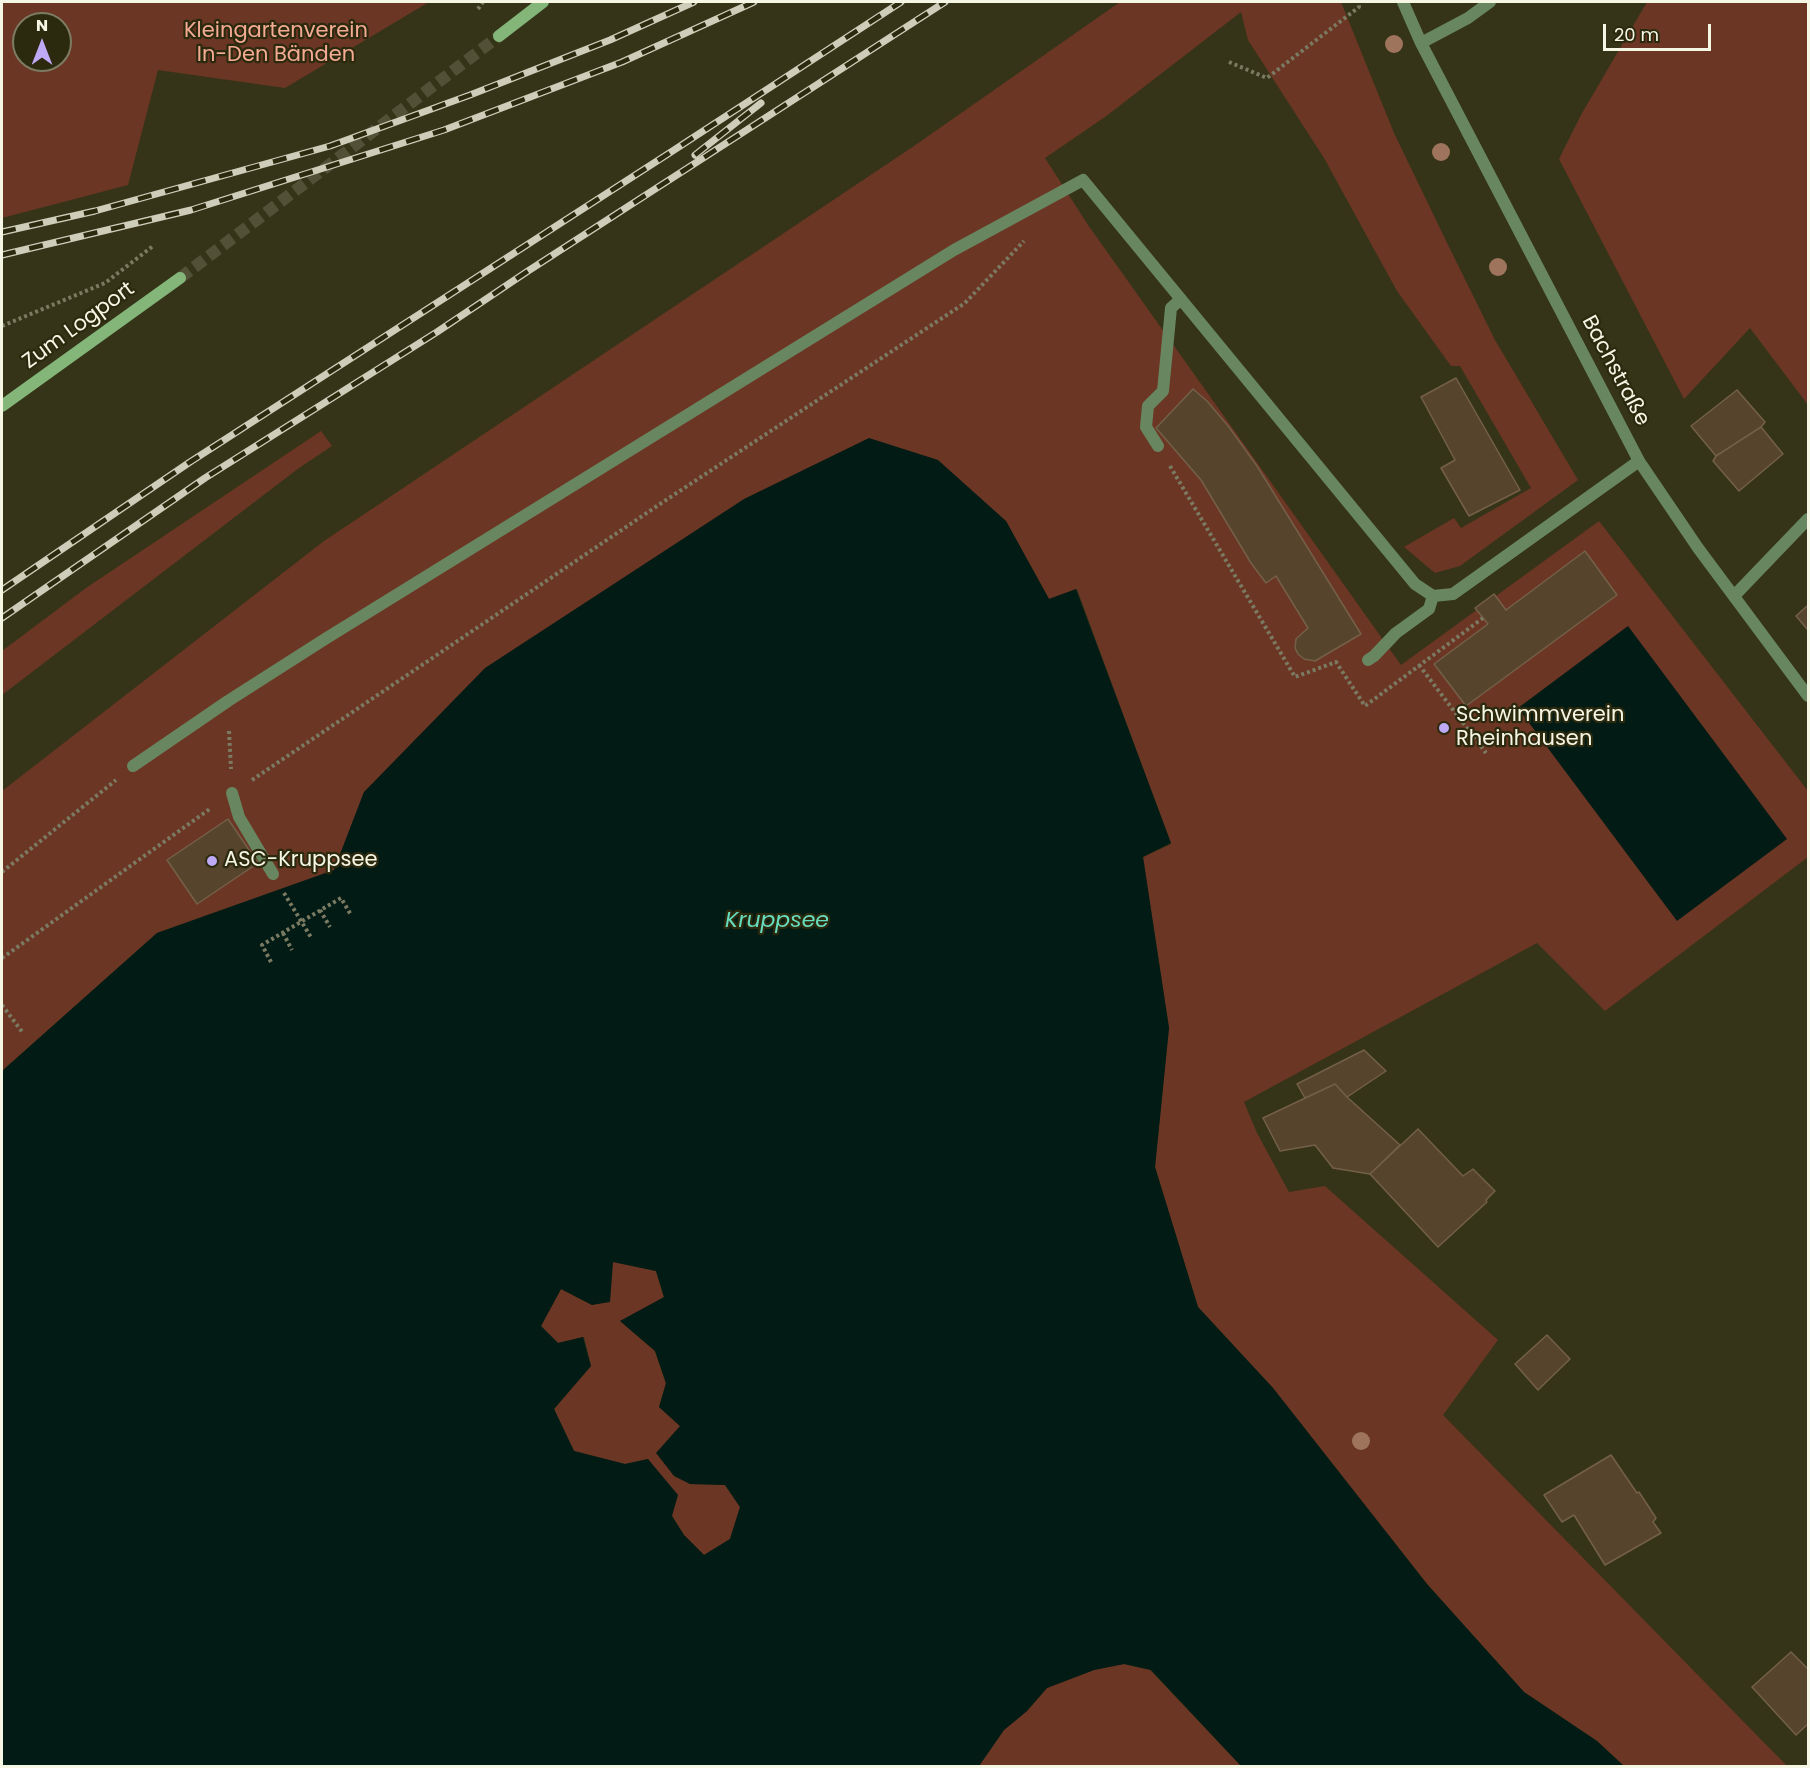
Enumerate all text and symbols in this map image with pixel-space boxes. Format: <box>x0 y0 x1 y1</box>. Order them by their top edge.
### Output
north arrow <box>12 12 72 72</box>
scale bar <box>1606 12 1714 50</box>
text: N <box>36 14 48 37</box>
park label: Kleingartenverein In-Den Bänden <box>184 19 368 69</box>
text: 20 m <box>1614 22 1659 47</box>
street label: Zum Logport <box>18 277 140 375</box>
street label: Bachstraße <box>1575 312 1655 430</box>
place label: Schwimmverein Rheinhausen <box>1456 703 1624 753</box>
marker: Schwimmverein Rheinhausen <box>1437 721 1451 735</box>
place label: ASC-Kruppsee <box>224 848 378 874</box>
marker: ASC-Kruppsee <box>205 854 219 868</box>
water label: Kruppsee <box>725 908 829 934</box>

